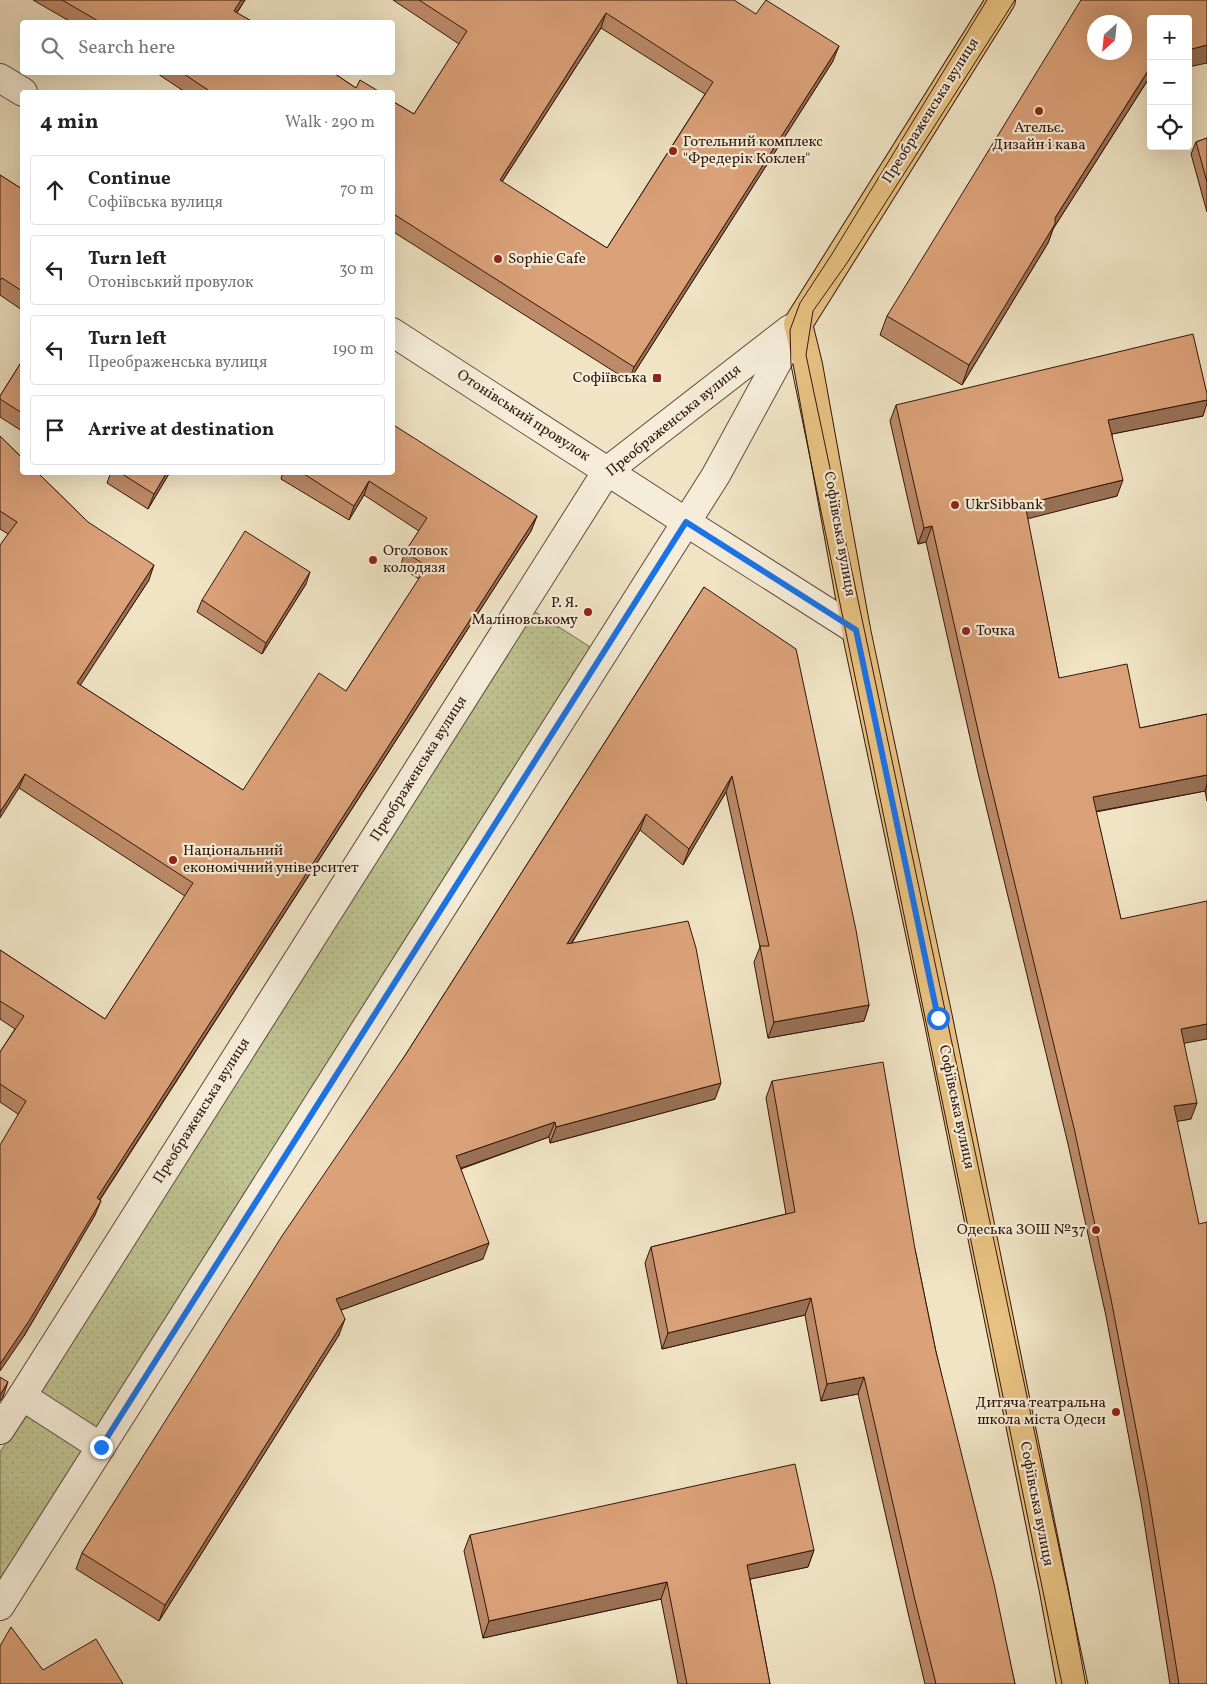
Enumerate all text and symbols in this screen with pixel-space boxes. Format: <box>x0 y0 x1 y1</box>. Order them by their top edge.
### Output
north arrow <box>1087 15 1132 60</box>
map controls <box>1147 15 1192 150</box>
button: + <box>1147 15 1192 60</box>
search box <box>20 20 395 75</box>
icon: search <box>38 34 66 62</box>
street label: Преображенська вулиця <box>878 34 985 188</box>
text: Search here <box>78 35 175 61</box>
button: − <box>1147 60 1192 105</box>
marker: Ательє. Дизайн і кава <box>1033 105 1045 117</box>
button: locate <box>1147 105 1192 150</box>
text: 4 min <box>40 108 99 137</box>
text: Walk · 290 m <box>285 112 375 134</box>
place label: Ательє. Дизайн і кава <box>992 118 1086 156</box>
place label: Готельний комплекс "Фредерік Коклен" <box>683 132 823 170</box>
marker: Готельний комплекс "Фредерік Коклен" <box>667 145 679 157</box>
text: Continue <box>88 166 171 192</box>
icon: ahead <box>41 176 69 204</box>
text: 70 m <box>340 179 374 201</box>
text: Софіївська вулиця <box>88 192 223 214</box>
text: Turn left <box>88 246 167 272</box>
place label: Sophie Cafe <box>508 249 586 270</box>
marker: Sophie Cafe <box>492 253 504 265</box>
icon: left <box>41 256 69 284</box>
text: 30 m <box>339 259 374 281</box>
text: Отонівський провулок <box>88 272 254 294</box>
text: Turn left <box>88 326 167 352</box>
icon: left <box>41 336 69 364</box>
text: 190 m <box>332 339 374 361</box>
text: Преображенська вулиця <box>88 352 267 374</box>
street label: Преображенська вулиця <box>602 360 746 482</box>
street label: Отонівський провулок <box>452 365 594 467</box>
place label: Софiïвська <box>573 368 647 389</box>
marker: Софiïвська <box>651 372 663 384</box>
icon: arrive <box>41 416 69 444</box>
text: Arrive at destination <box>88 417 274 443</box>
street label: Софіївська вулиця <box>818 470 860 598</box>
place label: UkrSibbank <box>965 495 1043 516</box>
marker: UkrSibbank <box>949 499 961 511</box>
place label: Оголовок колодязя <box>383 541 448 579</box>
marker: Оголовок колодязя <box>367 554 379 566</box>
place label: Р. Я. Маліновському <box>472 593 578 631</box>
marker: Р. Я. Маліновському <box>582 606 594 618</box>
place label: Точка <box>976 621 1015 642</box>
marker: Точка <box>960 625 972 637</box>
street label: Преображенська вулиця <box>366 692 473 846</box>
place label: Національний економічний університет <box>183 841 359 879</box>
marker: Національний економічний університет <box>167 854 179 866</box>
route start <box>927 1007 950 1030</box>
street label: Преображенська вулиця <box>149 1034 256 1188</box>
street label: Софіївська вулиця <box>933 1043 979 1171</box>
place label: Одеська ЗОШ №37 <box>957 1220 1086 1241</box>
marker: Одеська ЗОШ №37 <box>1090 1224 1102 1236</box>
place label: Дитяча театральна школа міста Одеси <box>976 1393 1106 1431</box>
marker: Дитяча театральна школа міста Одеси <box>1110 1406 1122 1418</box>
route end <box>90 1436 113 1459</box>
street label: Софіївська вулиця <box>1014 1440 1058 1568</box>

